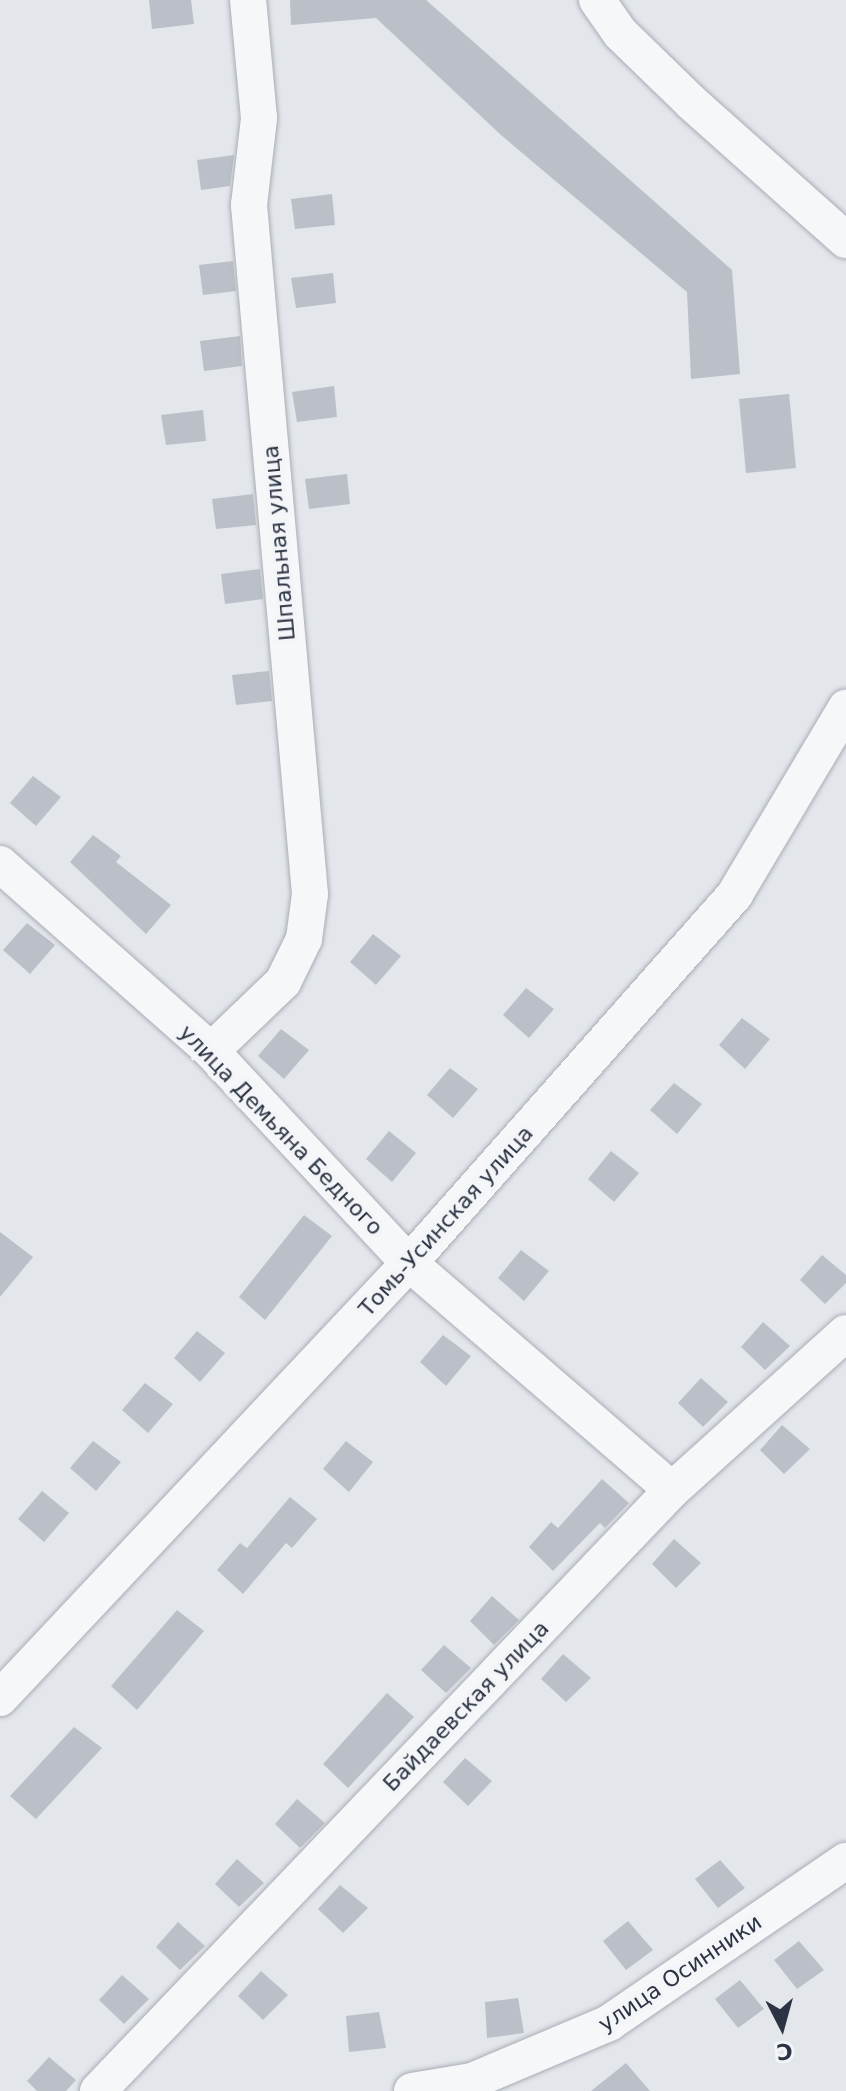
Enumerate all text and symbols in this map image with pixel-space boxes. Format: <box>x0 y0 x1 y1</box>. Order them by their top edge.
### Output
street label: Шпальная улица <box>257 444 301 642</box>
street label: улица Демьяна Бедного <box>174 1019 388 1241</box>
street label: Томь-Усинская улица <box>353 1120 539 1322</box>
street label: Байдаевская улица <box>378 1615 554 1797</box>
street label: улица Осинники <box>593 1909 767 2037</box>
north arrow <box>742 1987 822 2067</box>
text: С <box>775 2038 794 2065</box>

